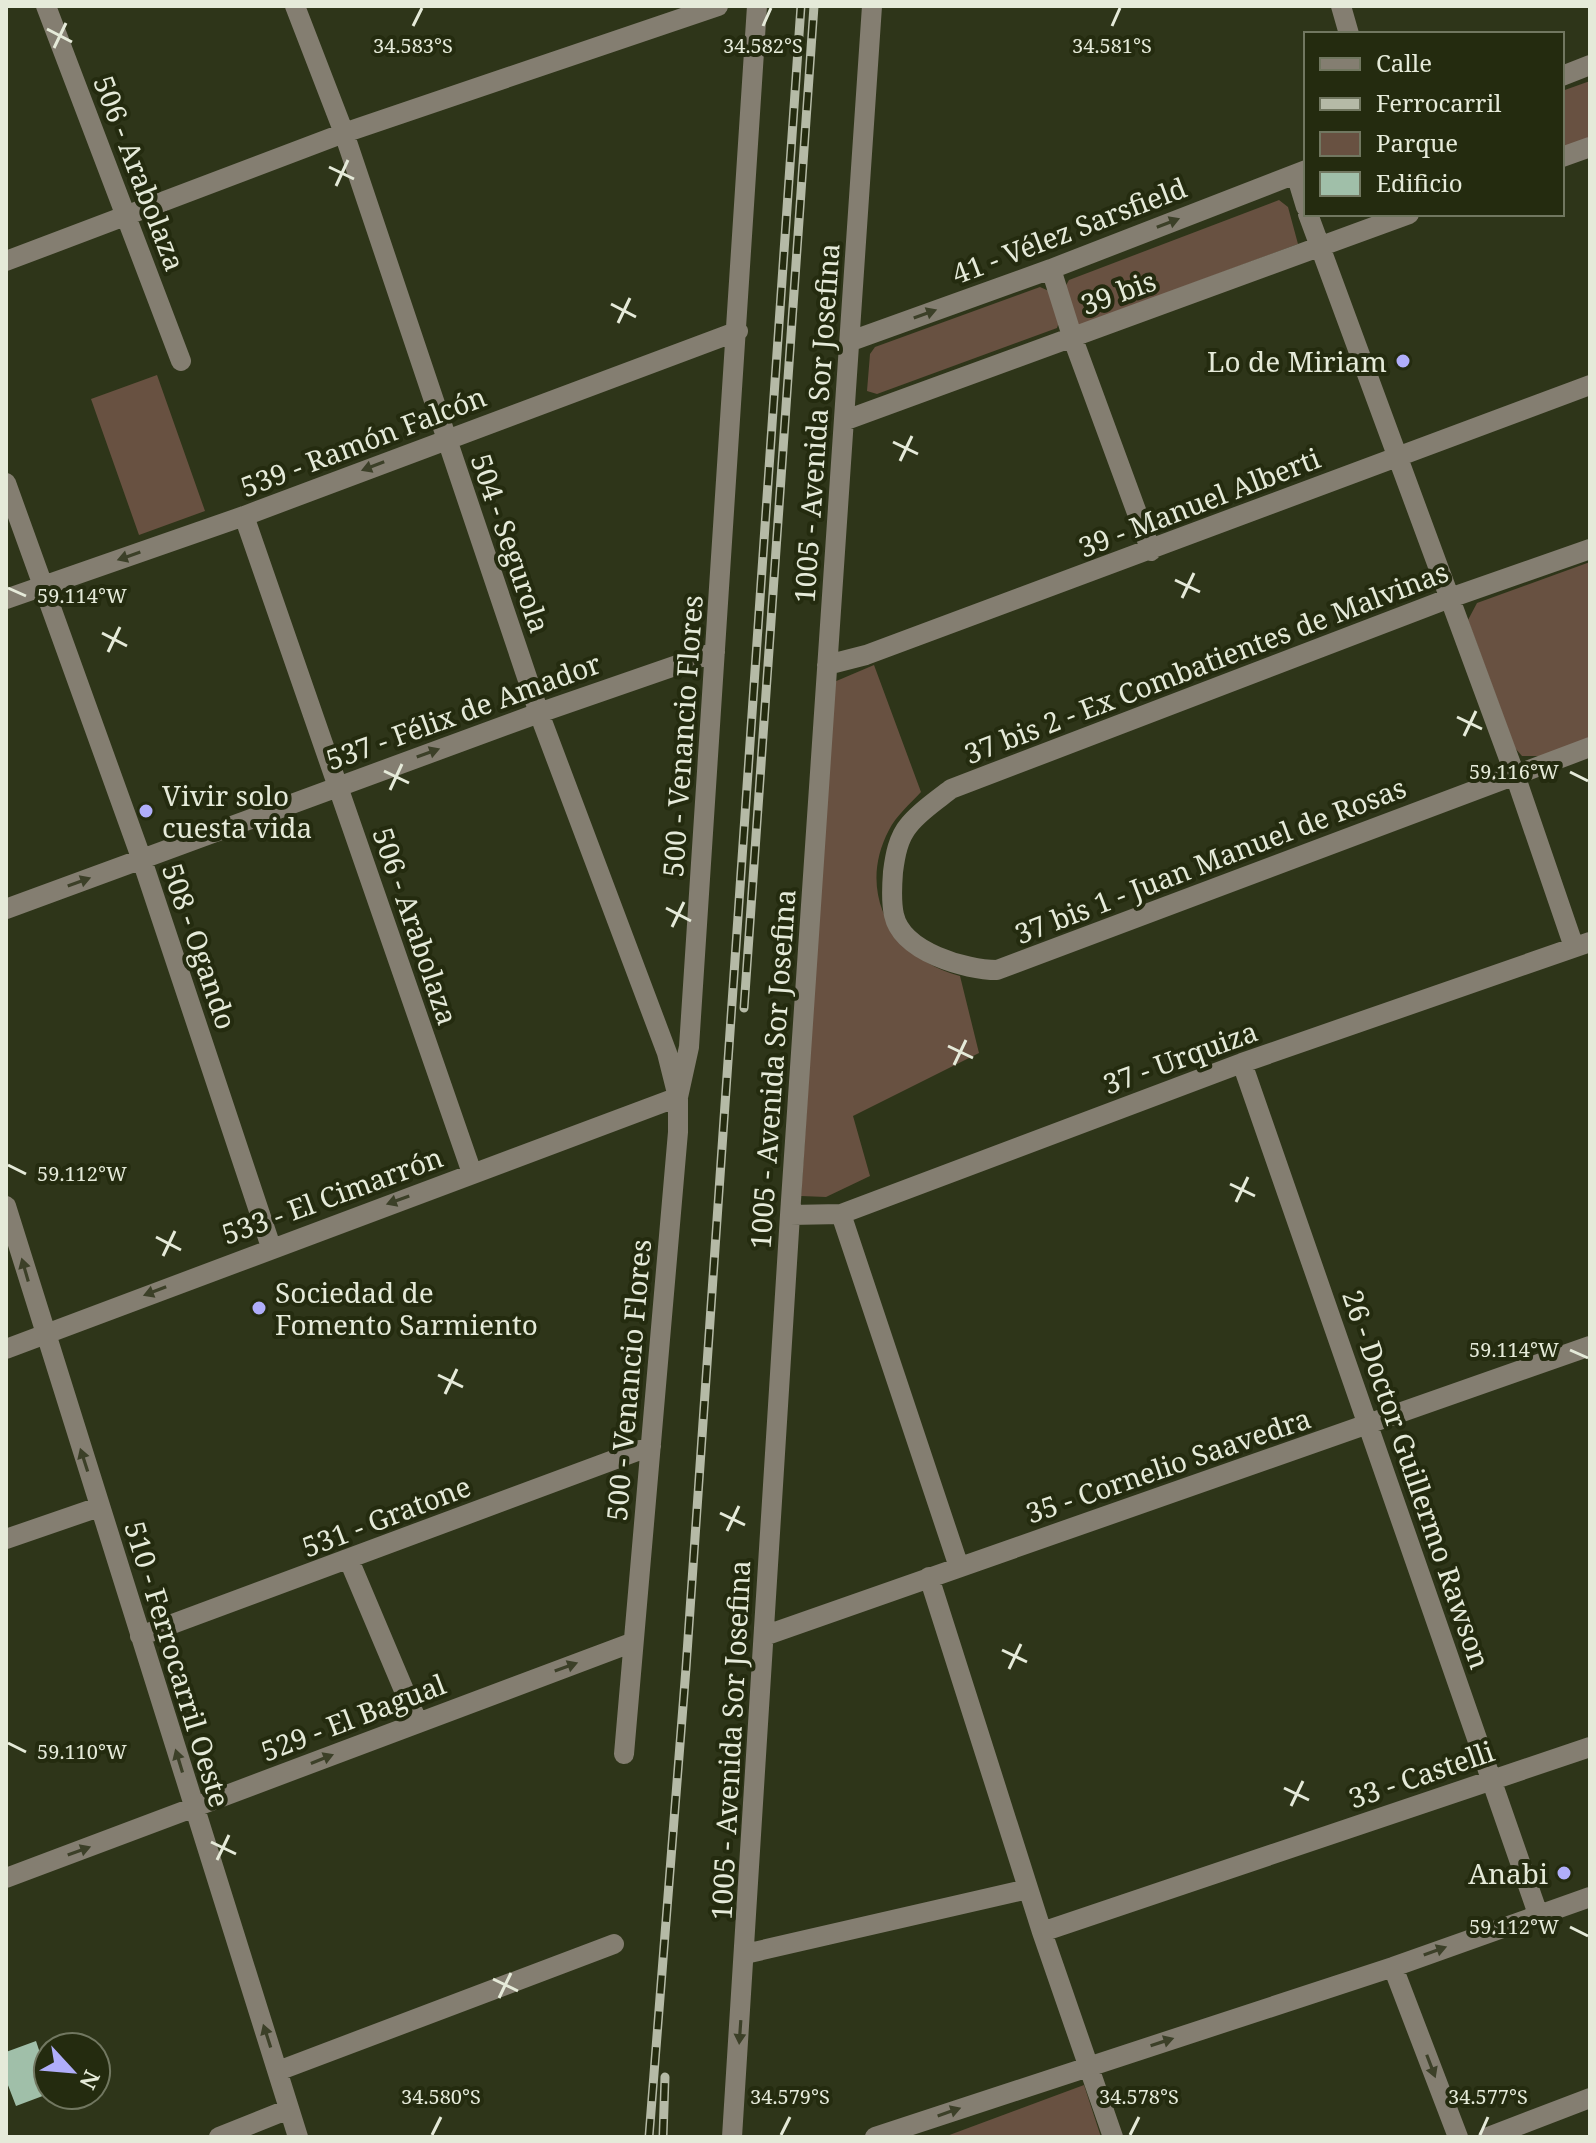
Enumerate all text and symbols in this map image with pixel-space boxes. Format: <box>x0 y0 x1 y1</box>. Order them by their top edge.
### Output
text: 34.583°S <box>373 32 453 59</box>
text: 34.582°S <box>723 32 803 59</box>
text: 34.581°S <box>1072 32 1152 59</box>
legend <box>1304 32 1564 216</box>
text: Calle <box>1376 46 1432 79</box>
street label: 506 - Arabolaza <box>85 70 195 276</box>
text: Ferrocarril <box>1376 86 1502 119</box>
text: Parque <box>1376 126 1458 159</box>
text: Edificio <box>1376 166 1463 199</box>
street label: 41 - Vélez Sarsfield <box>946 168 1192 292</box>
one-way arrow <box>1156 216 1180 229</box>
street label: 1005 - Avenida Sor Josefina <box>784 242 848 604</box>
street label: 39 bis <box>1075 261 1161 323</box>
one-way arrow <box>913 307 937 320</box>
place label: Lo de Miriam <box>1207 342 1387 380</box>
marker: Lo de Miriam <box>1394 352 1412 370</box>
street label: 539 - Ramón Falcón <box>235 377 491 505</box>
street label: 39 - Manuel Alberti <box>1073 438 1325 566</box>
street label: 504 - Segurola <box>463 448 559 638</box>
one-way arrow <box>361 460 385 473</box>
one-way arrow <box>117 550 141 562</box>
street label: 37 bis 2 - Ex Combatientes de Malvinas <box>959 552 1453 772</box>
text: 59.114°W <box>37 582 127 609</box>
street label: 500 - Venancio Flores <box>653 594 711 878</box>
street label: 537 - Félix de Amador <box>320 644 606 778</box>
one-way arrow <box>416 746 440 759</box>
text: 59.116°W <box>1469 758 1559 785</box>
street label: 37 bis 1 - Juan Manuel de Rosas <box>1009 768 1411 952</box>
place label: Vivir solo cuesta vida <box>162 776 312 846</box>
marker: Vivir solo cuesta vida <box>137 802 155 820</box>
street label: 506 - Arabolaza <box>364 822 468 1030</box>
street label: 508 - Ogando <box>154 858 246 1034</box>
one-way arrow <box>68 875 92 888</box>
street label: 1005 - Avenida Sor Josefina <box>740 888 804 1250</box>
street label: 37 - Urquiza <box>1097 1011 1263 1103</box>
street label: 533 - El Cimarrón <box>216 1137 448 1253</box>
text: 59.112°W <box>37 1160 127 1187</box>
one-way arrow <box>386 1194 410 1207</box>
street label: 500 - Venancio Flores <box>597 1238 659 1522</box>
one-way arrow <box>18 1258 31 1282</box>
place label: Sociedad de Fomento Sarmiento <box>275 1273 538 1343</box>
street label: 26 - Doctor Guillermo Rawson <box>1334 1284 1500 1674</box>
one-way arrow <box>143 1285 167 1298</box>
marker: Sociedad de Fomento Sarmiento <box>250 1299 268 1317</box>
text: 59.114°W <box>1469 1336 1559 1363</box>
street label: 35 - Cornelio Saavedra <box>1021 1398 1315 1532</box>
one-way arrow <box>78 1448 90 1472</box>
street label: 531 - Gratone <box>296 1466 476 1566</box>
street label: 510 - Ferrocarril Oeste <box>116 1516 240 1812</box>
street label: 1005 - Avenida Sor Josefina <box>702 1559 758 1921</box>
one-way arrow <box>554 1660 578 1673</box>
street label: 529 - El Bagual <box>255 1664 451 1770</box>
street label: 33 - Castelli <box>1343 1731 1499 1817</box>
text: 59.110°W <box>37 1738 127 1765</box>
one-way arrow <box>172 1749 185 1773</box>
one-way arrow <box>310 1752 334 1765</box>
one-way arrow <box>67 1845 91 1857</box>
place label: Anabi <box>1468 1854 1548 1892</box>
marker: Anabi <box>1555 1864 1573 1882</box>
text: 59.112°W <box>1469 1913 1559 1940</box>
one-way arrow <box>1423 1945 1447 1957</box>
one-way arrow <box>733 2020 746 2045</box>
one-way arrow <box>260 2023 272 2047</box>
north arrow <box>32 2031 112 2111</box>
one-way arrow <box>1150 2035 1174 2047</box>
one-way arrow <box>1425 2054 1438 2078</box>
text: N <box>74 2066 108 2095</box>
text: 34.580°S <box>401 2083 481 2110</box>
text: 34.579°S <box>750 2083 830 2110</box>
text: 34.578°S <box>1099 2083 1179 2110</box>
text: 34.577°S <box>1448 2083 1528 2110</box>
one-way arrow <box>938 2106 962 2118</box>

